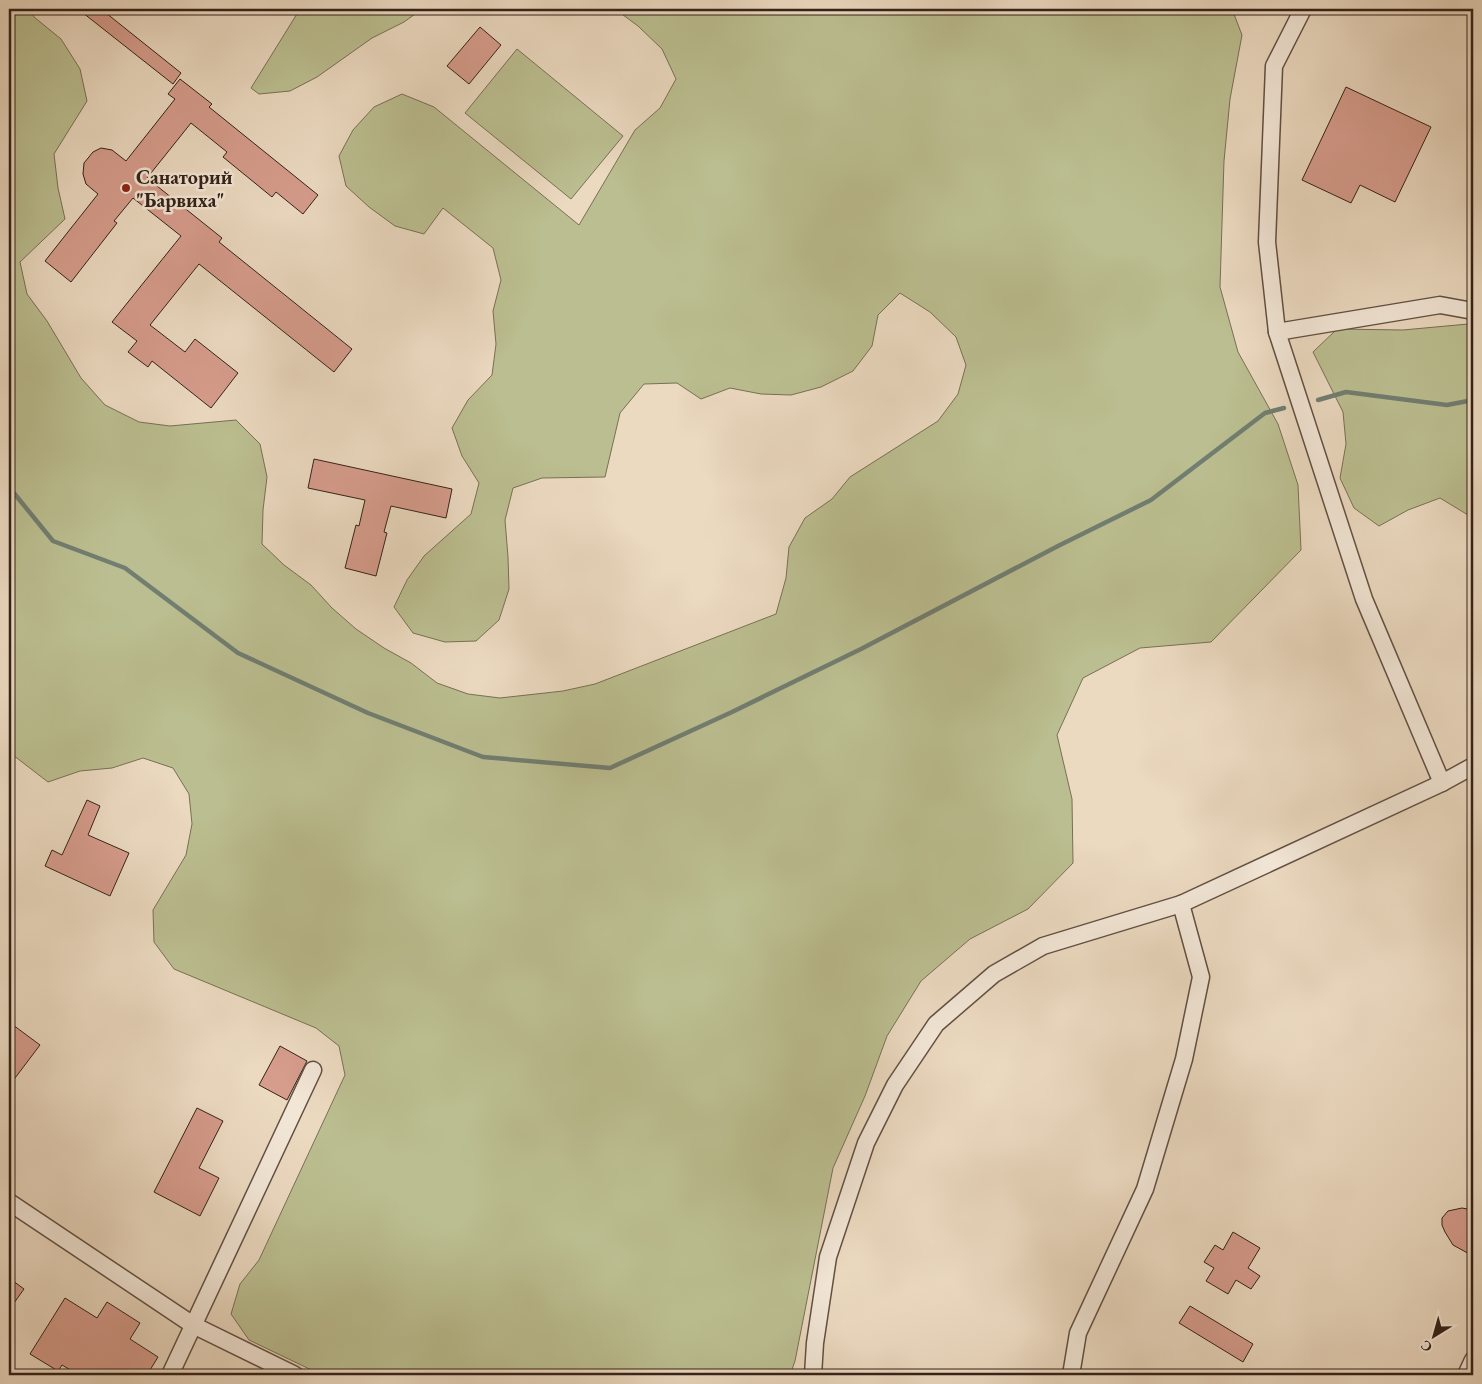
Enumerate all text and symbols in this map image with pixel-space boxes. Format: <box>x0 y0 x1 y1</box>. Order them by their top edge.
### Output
place label: Санаторий "Барвиха" <box>136 164 233 213</box>
marker: Санаторий "Барвиха" <box>120 182 132 194</box>
north arrow <box>1410 1312 1460 1362</box>
text: С <box>1417 1336 1436 1357</box>

